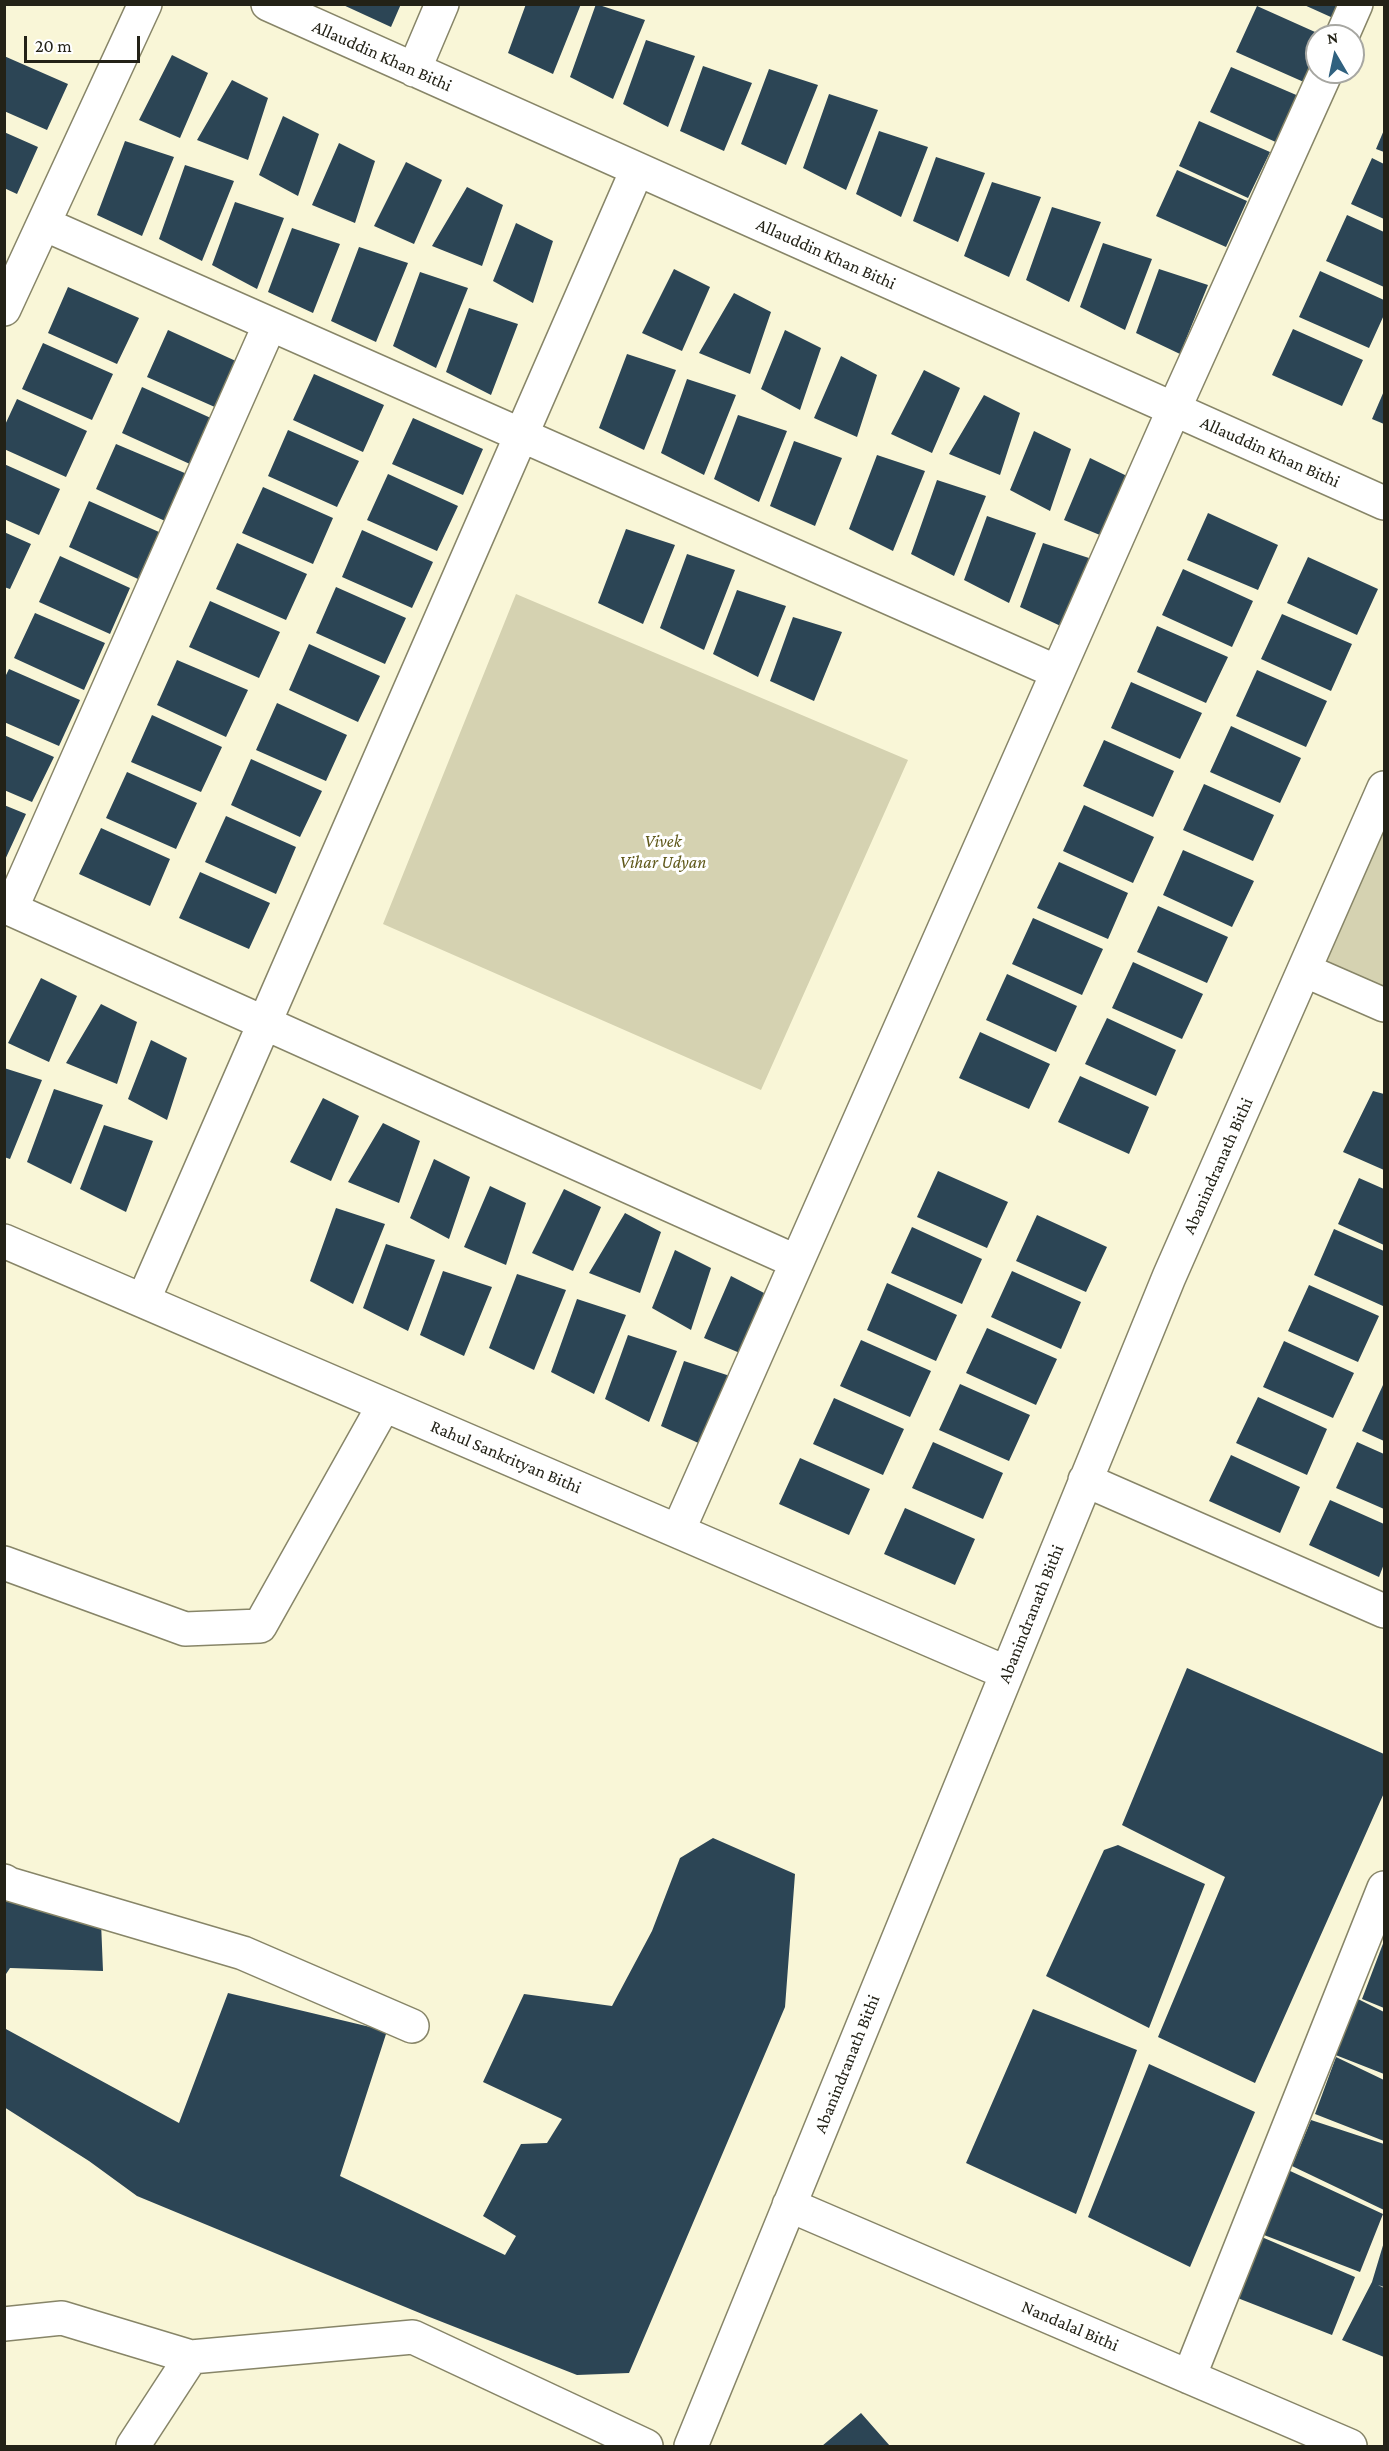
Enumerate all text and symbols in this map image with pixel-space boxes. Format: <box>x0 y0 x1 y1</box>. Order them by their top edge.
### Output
street label: Allauddin Khan Bithi <box>309 16 455 96</box>
scale bar <box>27 24 142 62</box>
north arrow <box>1305 24 1365 84</box>
text: N <box>1326 28 1339 47</box>
text: 20 m <box>35 36 72 56</box>
street label: Allauddin Khan Bithi <box>753 214 899 294</box>
street label: Allauddin Khan Bithi <box>1197 412 1343 492</box>
park label: Vivek Vihar Udyan <box>620 830 706 872</box>
street label: Abanindranath Bithi <box>1178 1094 1258 1238</box>
street label: Rahul Sankrityan Bithi <box>427 1415 585 1499</box>
street label: Abanindranath Bithi <box>993 1542 1069 1686</box>
street label: Abanindranath Bithi <box>809 1992 885 2136</box>
street label: Nandalal Bithi <box>1018 2296 1122 2356</box>

